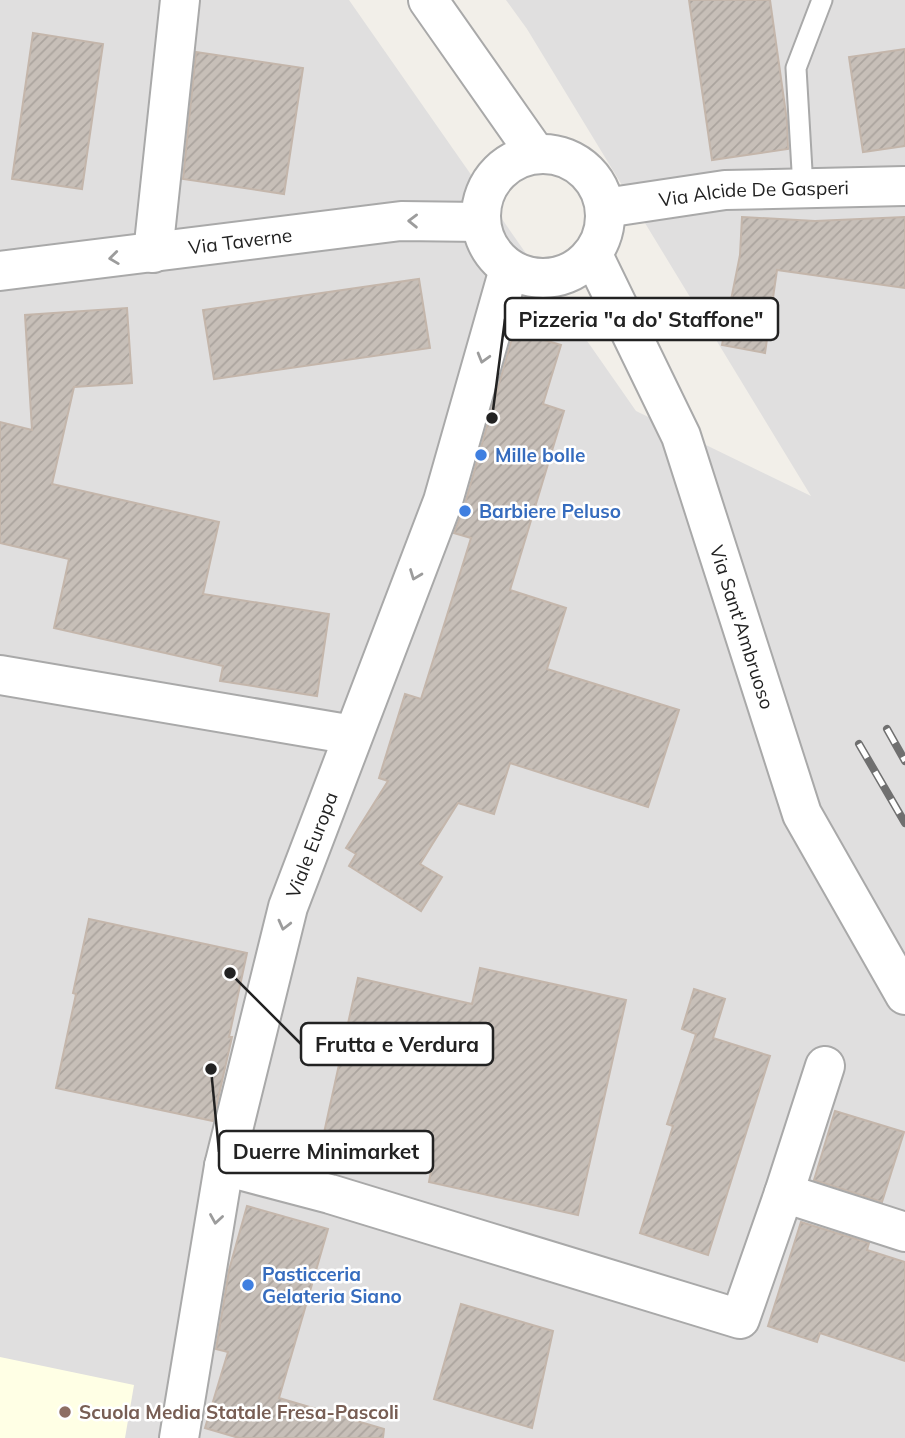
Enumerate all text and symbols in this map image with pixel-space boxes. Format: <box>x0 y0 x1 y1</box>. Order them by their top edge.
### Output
street label: Via Alcide De Gasperi <box>657 175 849 212</box>
one-way arrow <box>407 213 417 229</box>
street label: Via Taverne <box>187 223 293 259</box>
one-way arrow <box>108 250 120 265</box>
callout: Pizzeria "a do' Staffone" <box>505 298 778 340</box>
text: Pizzeria "a do' Staffone" <box>519 306 764 332</box>
one-way arrow <box>477 352 492 364</box>
place label: Mille bolle <box>495 443 585 467</box>
marker: Mille bolle <box>473 447 489 463</box>
place label: Barbiere Peluso <box>479 499 621 523</box>
marker: Barbiere Peluso <box>457 503 473 519</box>
street label: Via Sant'Ambruoso <box>705 542 780 712</box>
one-way arrow <box>409 568 423 580</box>
street label: Viale Europa <box>281 788 343 901</box>
one-way arrow <box>278 919 292 931</box>
callout: Frutta e Verdura <box>301 1023 493 1065</box>
text: Frutta e Verdura <box>315 1031 479 1057</box>
callout: Duerre Minimarket <box>219 1131 433 1173</box>
text: Duerre Minimarket <box>233 1138 419 1164</box>
one-way arrow <box>209 1213 224 1224</box>
place label: Pasticceria Gelateria Siano <box>262 1262 402 1308</box>
marker: Pasticceria Gelateria Siano <box>240 1277 256 1293</box>
place label: Scuola Media Statale Fresa-Pascoli <box>79 1400 399 1424</box>
marker: Scuola Media Statale Fresa-Pascoli <box>57 1404 73 1420</box>

